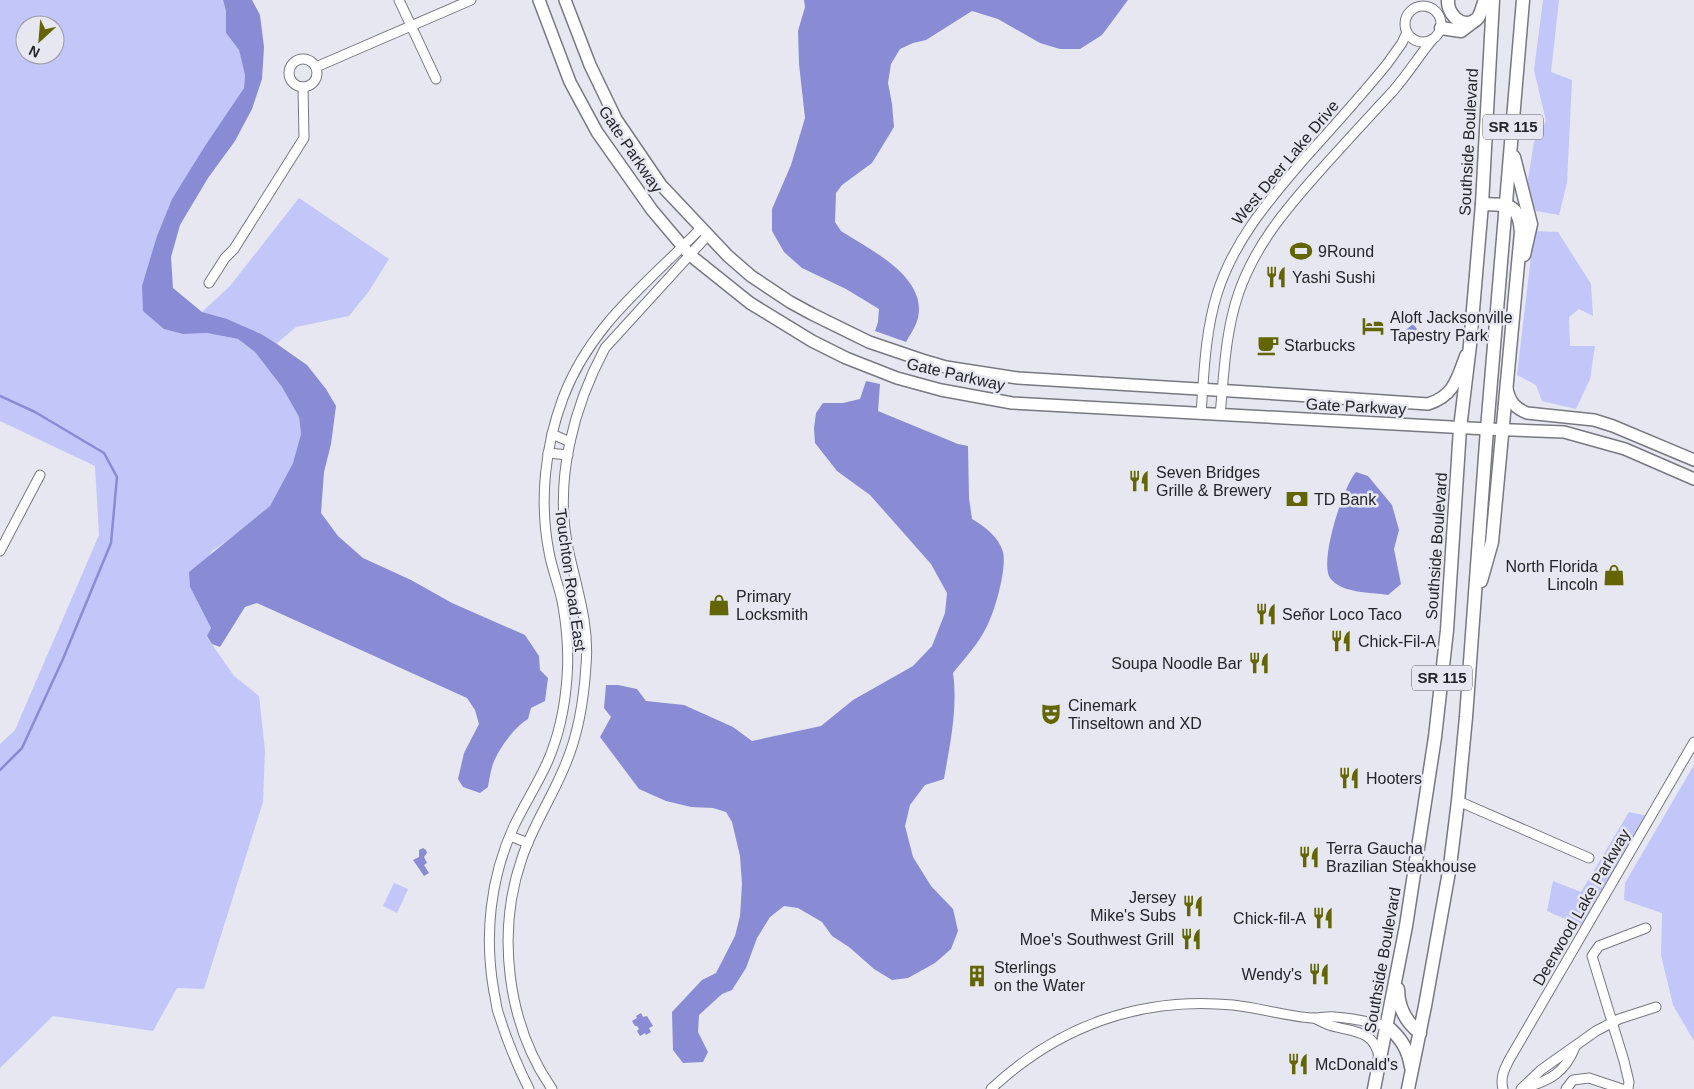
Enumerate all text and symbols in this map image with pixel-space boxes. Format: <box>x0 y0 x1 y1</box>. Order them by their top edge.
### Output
north arrow <box>15 15 65 65</box>
text: N <box>26 42 42 61</box>
street label: Southside Boulevard <box>1456 68 1481 216</box>
street label: West Deer Lake Drive <box>1229 97 1342 228</box>
street label: Gate Parkway <box>595 103 666 196</box>
road number: SR 115 <box>1483 114 1543 140</box>
sports icon: 9Round <box>1288 238 1314 264</box>
place label: 9Round <box>1318 243 1374 260</box>
restaurant icon: Yashi Sushi <box>1263 264 1289 290</box>
place label: Yashi Sushi <box>1292 269 1375 286</box>
place label: Aloft Jacksonville Tapestry Park <box>1390 309 1513 344</box>
hotel icon: Aloft Jacksonville Tapestry Park <box>1360 313 1386 339</box>
cafe icon: Starbucks <box>1255 332 1281 358</box>
place label: Starbucks <box>1284 337 1355 354</box>
street label: Gate Parkway <box>905 355 1007 394</box>
street label: Gate Parkway <box>1305 395 1407 418</box>
place label: Seven Bridges Grille & Brewery <box>1156 464 1272 499</box>
restaurant icon: Seven Bridges Grille & Brewery <box>1126 468 1152 494</box>
street label: Southside Boulevard <box>1423 472 1450 620</box>
bank icon: TD Bank <box>1284 486 1310 512</box>
place label: TD Bank <box>1314 491 1377 508</box>
street label: Touchton Road East <box>552 508 589 653</box>
place label: North Florida Lincoln <box>1506 558 1598 593</box>
shop icon: North Florida Lincoln <box>1601 562 1627 588</box>
place label: Primary Locksmith <box>736 588 808 623</box>
shop icon: Primary Locksmith <box>706 592 732 618</box>
restaurant icon: Señor Loco Taco <box>1253 601 1279 627</box>
place label: Señor Loco Taco <box>1282 606 1402 623</box>
restaurant icon: Chick-Fil-A <box>1328 628 1354 654</box>
place label: Chick-Fil-A <box>1358 633 1437 650</box>
restaurant icon: Soupa Noodle Bar <box>1246 650 1272 676</box>
place label: Soupa Noodle Bar <box>1111 655 1243 672</box>
road number: SR 115 <box>1412 666 1472 690</box>
place label: Cinemark Tinseltown and XD <box>1068 697 1202 732</box>
theatre icon: Cinemark Tinseltown and XD <box>1038 701 1064 727</box>
restaurant icon: Hooters <box>1336 765 1362 791</box>
place label: Hooters <box>1366 770 1422 787</box>
street label: Deerwood Lake Parkway <box>1530 826 1633 989</box>
place label: Terra Gaucha Brazilian Steakhouse <box>1326 840 1476 875</box>
restaurant icon: Terra Gaucha Brazilian Steakhouse <box>1296 844 1322 870</box>
street label: Southside Boulevard <box>1361 886 1404 1034</box>
place label: Jersey Mike's Subs <box>1090 889 1176 924</box>
restaurant icon: Jersey Mike's Subs <box>1180 893 1206 919</box>
restaurant icon: Chick-fil-A <box>1310 905 1336 931</box>
place label: Chick-fil-A <box>1233 910 1306 927</box>
restaurant icon: Moe's Southwest Grill <box>1178 926 1204 952</box>
place label: Moe's Southwest Grill <box>1020 931 1174 948</box>
place label: Sterlings on the Water <box>994 959 1086 994</box>
restaurant icon: Wendy's <box>1306 961 1332 987</box>
building icon: Sterlings on the Water <box>964 963 990 989</box>
place label: Wendy's <box>1241 966 1302 983</box>
restaurant icon: McDonald's <box>1285 1051 1311 1077</box>
place label: McDonald's <box>1315 1056 1398 1073</box>

